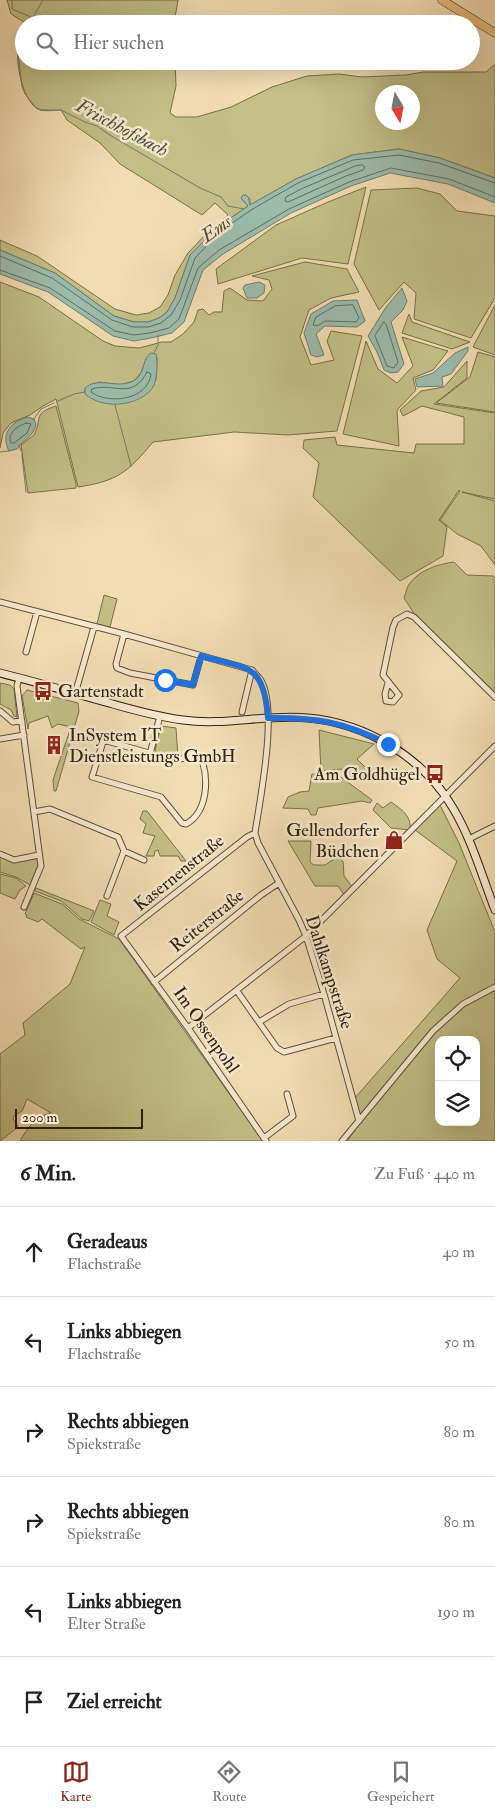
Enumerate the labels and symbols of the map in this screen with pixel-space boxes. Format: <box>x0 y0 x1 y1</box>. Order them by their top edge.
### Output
north arrow <box>375 85 420 130</box>
water label: Frischhofsbach <box>71 93 172 162</box>
water label: Ems <box>194 209 237 249</box>
route start <box>154 669 177 692</box>
bus stop icon: Gartenstadt <box>32 680 54 702</box>
place label: Gartenstadt <box>58 680 144 703</box>
place label: InSystem IT Dienstleistungs GmbH <box>69 724 236 768</box>
route end <box>377 733 400 756</box>
building icon: InSystem IT Dienstleistungs GmbH <box>43 734 65 756</box>
place label: Am Goldhügel <box>313 763 420 786</box>
bus stop icon: Am Goldhügel <box>424 763 446 785</box>
place label: Gellendorfer Büdchen <box>286 819 379 863</box>
street label: Kasernenstraße <box>129 829 229 916</box>
shop icon: Gellendorfer Büdchen <box>383 829 405 851</box>
street label: Reiterstraße <box>165 884 249 958</box>
street label: Dahlkampstraße <box>300 912 358 1032</box>
street label: Im Ossenpohl <box>168 982 244 1078</box>
scale bar <box>15 1106 142 1129</box>

